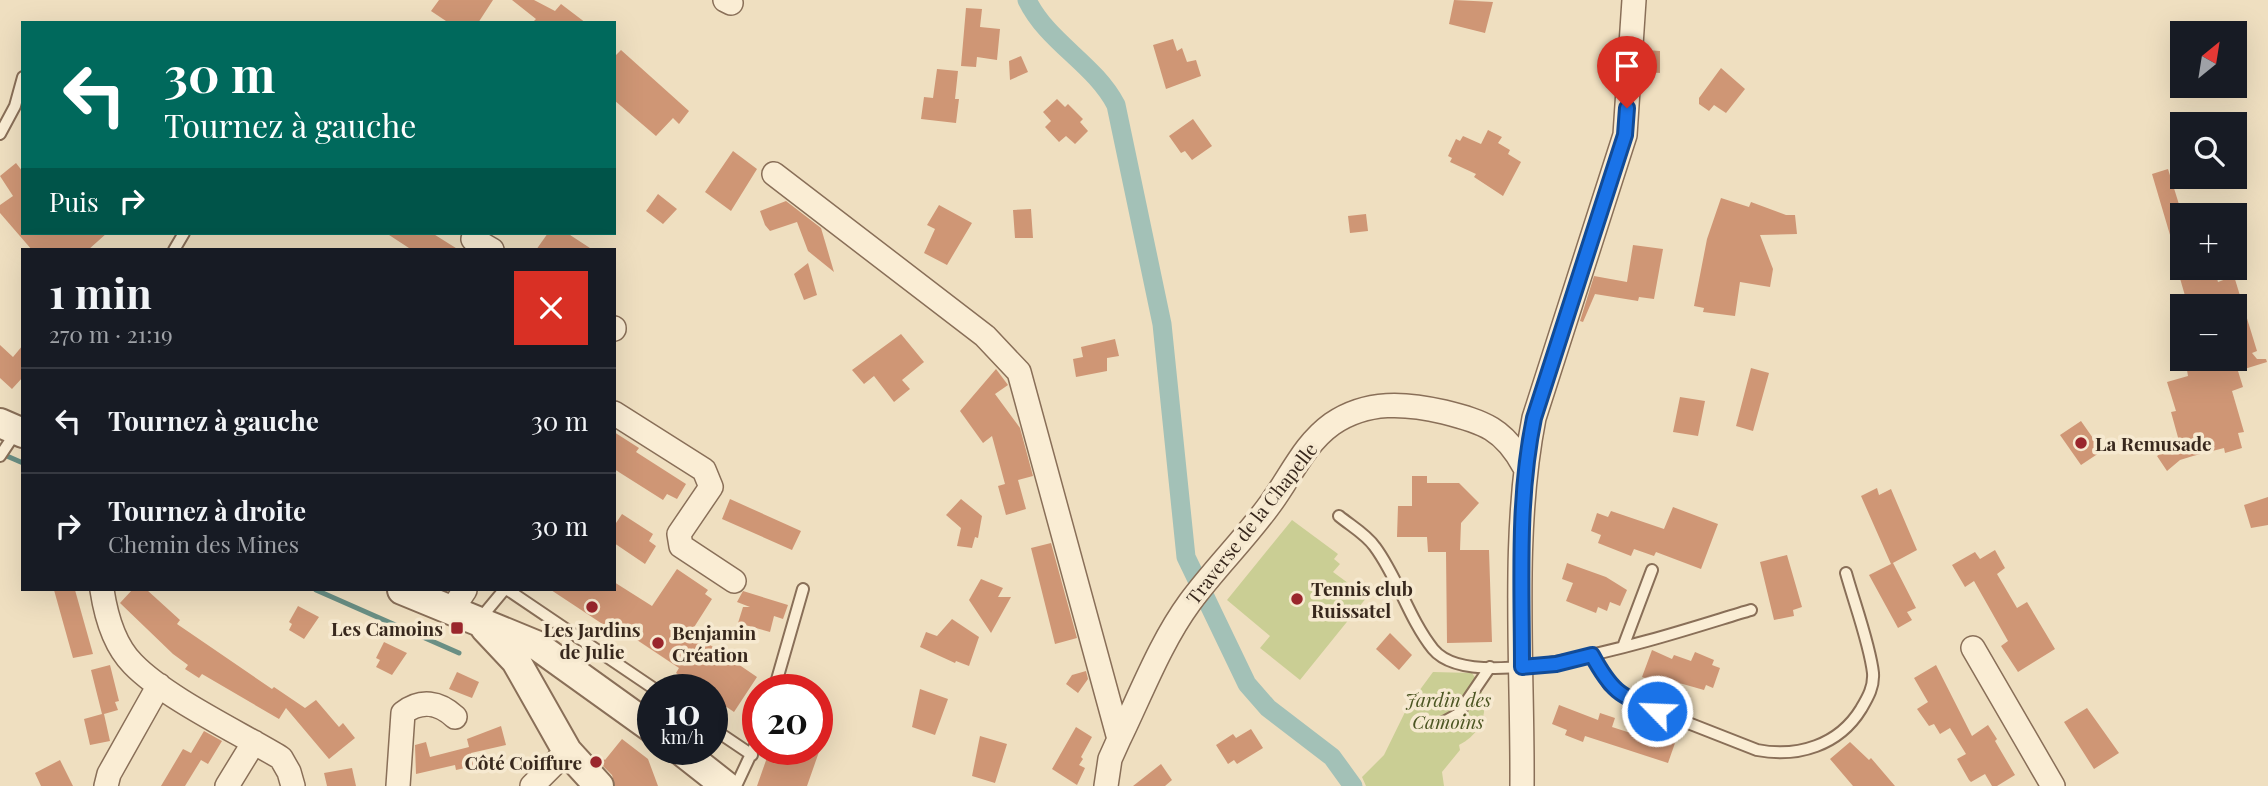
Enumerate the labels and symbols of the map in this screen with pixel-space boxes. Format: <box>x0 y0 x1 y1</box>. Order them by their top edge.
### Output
north arrow <box>2170 21 2247 98</box>
pin <box>1597 36 1657 108</box>
place label: La Remusade <box>2095 430 2212 456</box>
marker: La Remusade <box>2073 435 2089 451</box>
street label: Traverse de la Chapelle <box>1180 437 1322 609</box>
place label: Tennis club Ruissatel <box>1311 575 1413 623</box>
marker: Tennis club Ruissatel <box>1289 591 1305 607</box>
marker: Les Jardins de Julie <box>584 599 600 615</box>
place label: Les Camoins <box>331 615 443 641</box>
place label: Les Jardins de Julie <box>543 616 641 664</box>
place label: Benjamin Création <box>672 619 757 667</box>
marker: Les Camoins <box>449 620 465 636</box>
marker: Benjamin Création <box>650 635 666 651</box>
speed limit sign: 20 <box>742 674 833 765</box>
position arrow <box>1620 674 1694 748</box>
park label: Jardin des Camoins <box>1405 686 1491 734</box>
place label: Côté Coiffure <box>464 749 582 775</box>
marker: Côté Coiffure <box>588 754 604 770</box>

